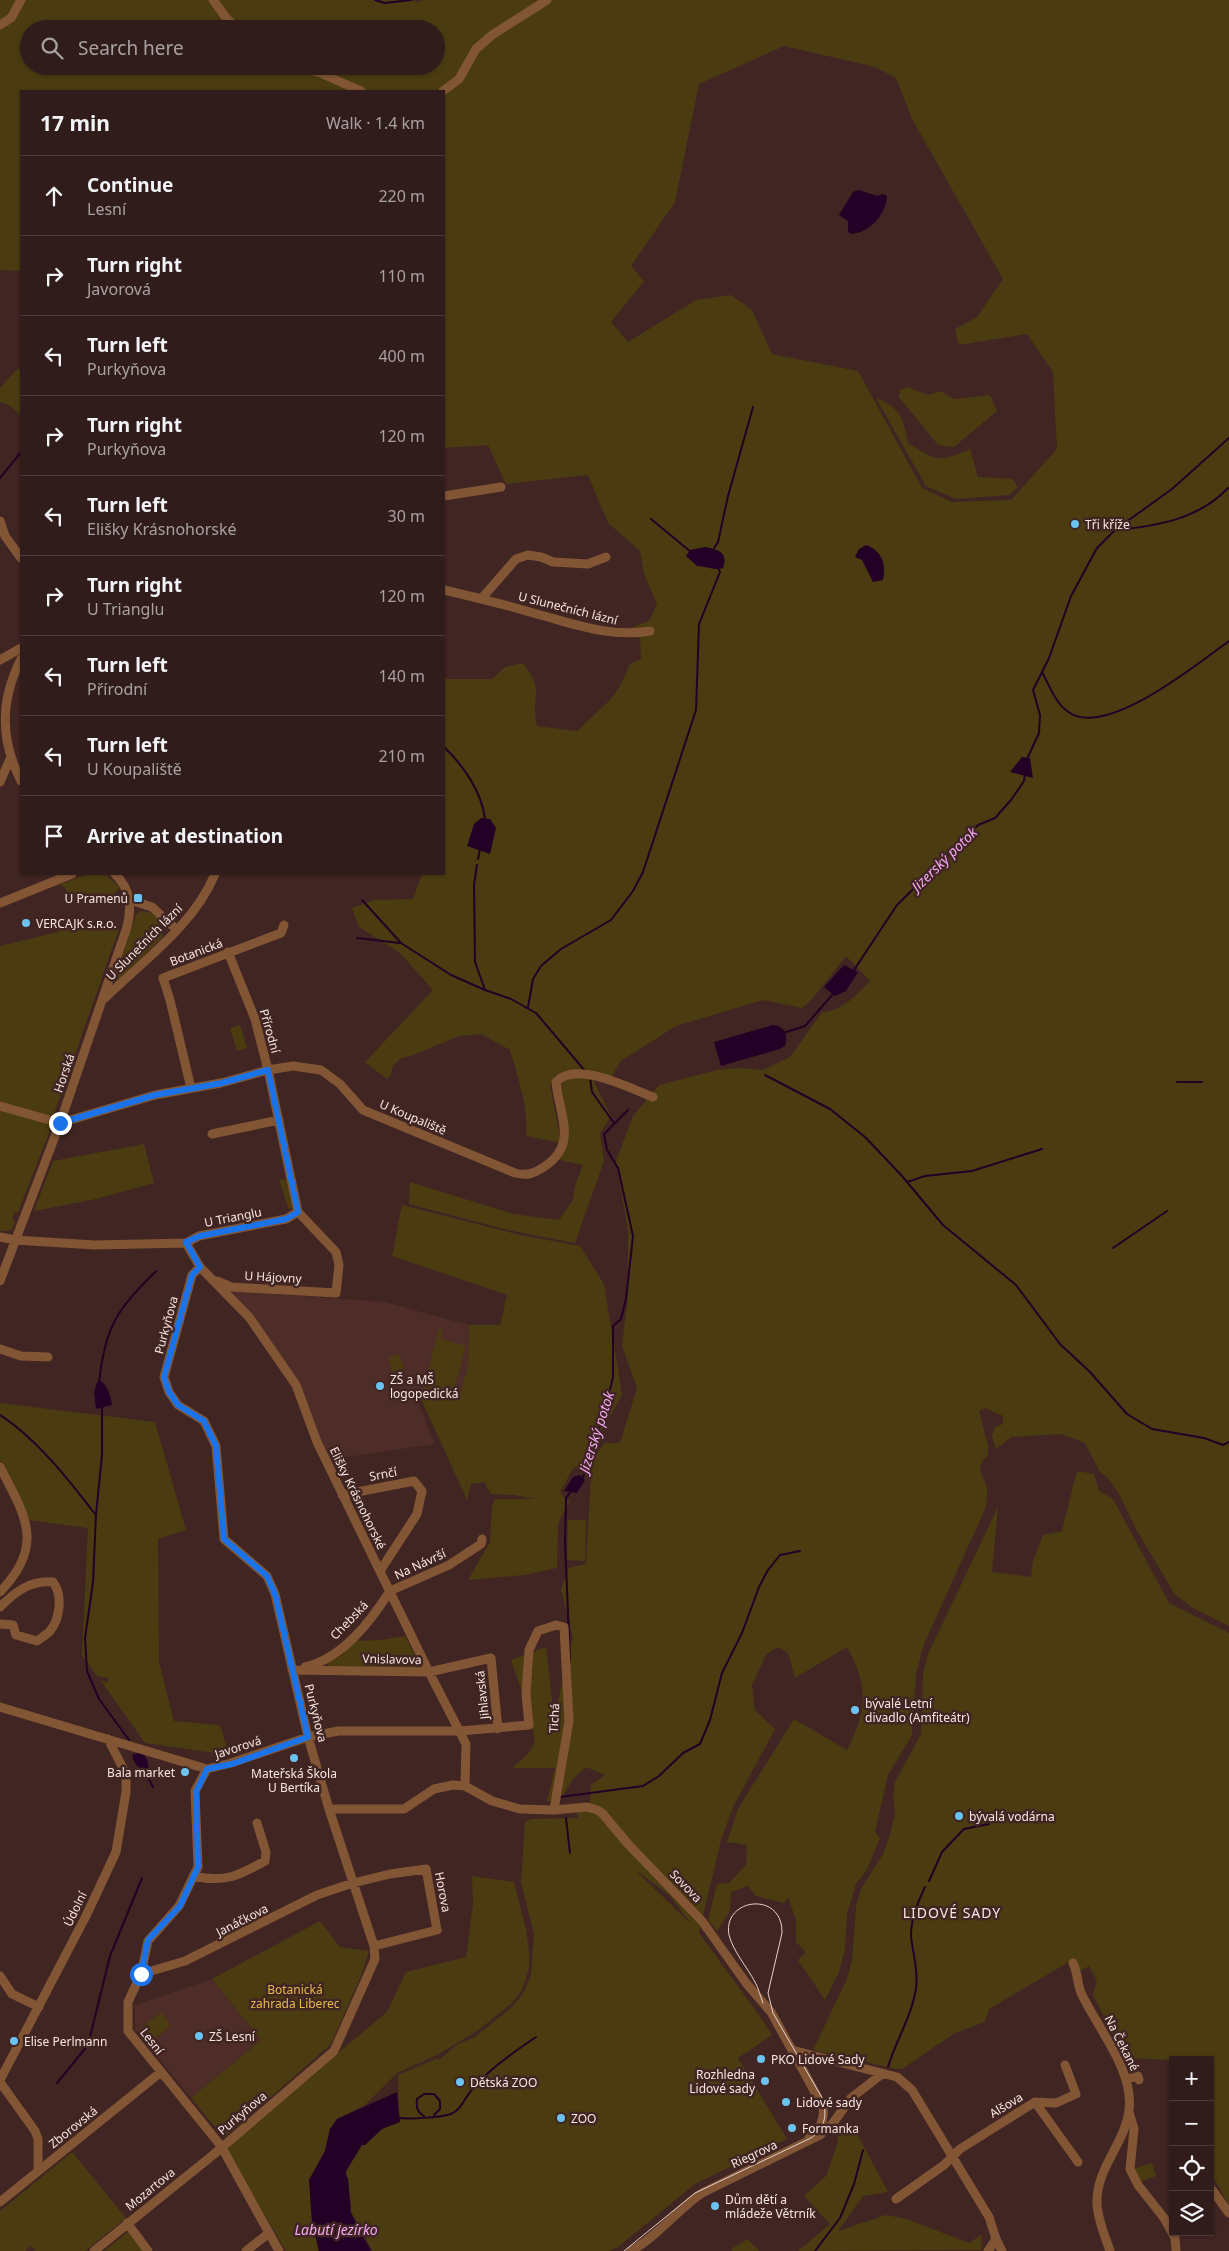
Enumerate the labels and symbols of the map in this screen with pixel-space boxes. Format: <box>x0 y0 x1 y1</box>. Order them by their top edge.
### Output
place label: Tři kříže <box>1085 516 1130 533</box>
marker: Tři kříže <box>1069 518 1081 530</box>
street label: U Slunečních lázní <box>517 587 620 629</box>
water label: Jizerský potok <box>905 822 982 897</box>
place label: U Pramenů <box>65 890 128 907</box>
marker: U Pramenů <box>132 892 144 904</box>
street label: U Slunečních lázní <box>102 899 187 984</box>
place label: VERCAJK s.ʀ.ᴏ. <box>36 915 117 932</box>
marker: VERCAJK s.ʀ.ᴏ. <box>20 917 32 929</box>
street label: Botanická <box>167 934 225 970</box>
street label: Přírodní <box>256 1007 285 1056</box>
street label: Horská <box>49 1051 79 1095</box>
street label: U Koupaliště <box>377 1095 449 1139</box>
route end <box>49 1112 72 1135</box>
street label: U Trianglu <box>203 1203 263 1231</box>
street label: U Hájovny <box>244 1267 303 1287</box>
street label: Purkyňova <box>150 1294 182 1356</box>
place label: ZŠ a MŠ logopedická <box>390 1371 459 1402</box>
marker: ZŠ a MŠ logopedická <box>374 1380 386 1392</box>
water label: Jizerský potok <box>573 1388 618 1478</box>
street label: Elišky Krásnohorské <box>326 1444 390 1552</box>
street label: Srnčí <box>368 1463 399 1485</box>
street label: Na Návrší <box>392 1544 449 1583</box>
street label: Chebská <box>326 1597 372 1643</box>
street label: Vnislavova <box>362 1650 422 1668</box>
street label: Jihlavská <box>471 1670 493 1721</box>
street label: Purkyňova <box>301 1682 331 1744</box>
place label: bývalé Letní divadlo (Amfiteátr) <box>865 1695 970 1726</box>
street label: Tichá <box>545 1703 563 1733</box>
marker: bývalé Letní divadlo (Amfiteátr) <box>849 1704 861 1716</box>
street label: Javorová <box>212 1732 263 1763</box>
marker: Mateřská Škola U Bertíka <box>288 1752 300 1764</box>
place label: Bala market <box>107 1764 176 1781</box>
place label: Mateřská Škola U Bertíka <box>251 1765 337 1796</box>
marker: Bala market <box>179 1766 191 1778</box>
place label: bývalá vodárna <box>969 1808 1055 1825</box>
marker: bývalá vodárna <box>953 1810 965 1822</box>
street label: Sovova <box>666 1866 706 1906</box>
street label: Horova <box>431 1870 455 1914</box>
street label: Údolní <box>59 1888 91 1929</box>
street label: Janáčkova <box>212 1900 271 1941</box>
district label: LIDOVÉ SADY <box>903 1903 1001 1922</box>
route start <box>130 1963 153 1986</box>
park label: Botanická zahrada Liberec <box>250 1981 340 2012</box>
street label: Na Čekané <box>1101 2012 1143 2074</box>
street label: Lesní <box>136 2024 168 2058</box>
place label: ZŠ Lesní <box>209 2028 256 2045</box>
marker: ZŠ Lesní <box>193 2030 205 2042</box>
place label: Elise Perlmann <box>24 2033 107 2050</box>
marker: Elise Perlmann <box>8 2035 20 2047</box>
place label: PKO Lidové Sady <box>771 2051 865 2068</box>
marker: PKO Lidové Sady <box>755 2053 767 2065</box>
place label: Rozhledna Lidové sady <box>689 2066 756 2097</box>
place label: Dětská ZOO <box>470 2074 537 2091</box>
marker: Rozhledna Lidové sady <box>759 2075 771 2087</box>
marker: Dětská ZOO <box>454 2076 466 2088</box>
street label: Purkyňova <box>214 2087 270 2139</box>
street label: Alšova <box>986 2088 1026 2122</box>
place label: Lidové sady <box>796 2094 863 2111</box>
marker: Lidové sady <box>780 2096 792 2108</box>
street label: Zborovská <box>45 2102 101 2152</box>
place label: ZOO <box>571 2110 597 2127</box>
marker: ZOO <box>555 2112 567 2124</box>
place label: Formanka <box>802 2120 859 2137</box>
marker: Formanka <box>786 2122 798 2134</box>
street label: Riegrova <box>728 2136 780 2172</box>
street label: Mozartova <box>122 2164 178 2214</box>
place label: Dům dětí a mládeže Větrník <box>725 2191 816 2222</box>
marker: Dům dětí a mládeže Větrník <box>709 2200 721 2212</box>
water label: Labutí jezírko <box>294 2220 378 2239</box>

